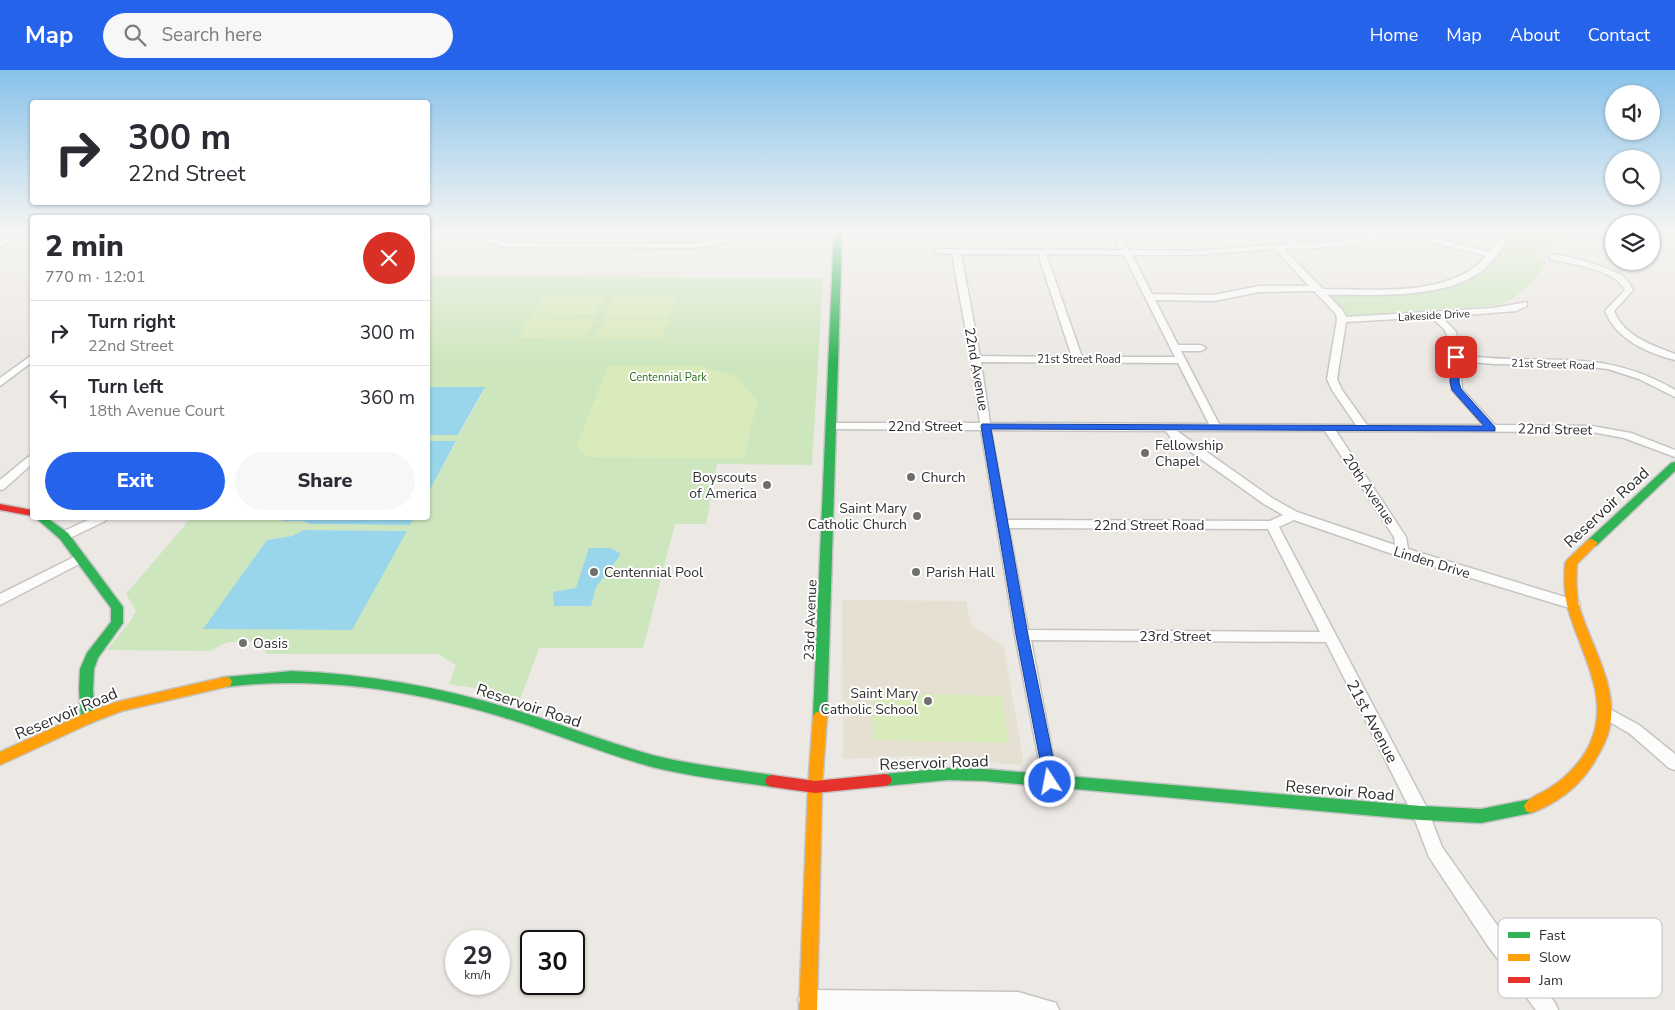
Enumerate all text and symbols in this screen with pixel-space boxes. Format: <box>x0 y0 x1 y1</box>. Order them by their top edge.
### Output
search box <box>103 13 453 58</box>
text: Map <box>25 19 73 51</box>
icon: search <box>121 21 149 49</box>
text: Search here <box>161 22 262 48</box>
text: Home <box>1370 23 1418 47</box>
text: Map <box>1446 23 1482 47</box>
text: About <box>1510 23 1560 47</box>
text: Contact <box>1588 23 1650 47</box>
map controls <box>1605 85 1660 270</box>
button: sound <box>1605 85 1660 140</box>
text: 300 m <box>128 114 231 161</box>
icon: right <box>45 120 110 185</box>
button: search <box>1605 150 1660 205</box>
text: 22nd Street <box>128 159 245 189</box>
button: layers <box>1605 215 1660 270</box>
text: 2 min <box>45 226 124 267</box>
button: close <box>363 232 415 284</box>
text: 770 m · 12:01 <box>45 266 146 288</box>
street label: Lakeside Drive <box>1398 306 1471 325</box>
text: Turn right <box>88 309 175 335</box>
icon: right <box>45 319 73 347</box>
text: 300 m <box>360 320 415 346</box>
street label: 22nd Avenue <box>960 326 993 412</box>
text: 22nd Street <box>88 335 173 357</box>
pin <box>1435 336 1477 378</box>
icon: arrive <box>1442 343 1470 371</box>
street label: 21st Street Road <box>1037 352 1121 367</box>
street label: 21st Street Road <box>1511 356 1595 373</box>
park label: Centennial Park <box>629 370 707 385</box>
text: Turn left <box>88 374 163 400</box>
icon: left <box>45 384 73 412</box>
text: 360 m <box>360 385 415 411</box>
text: 18th Avenue Court <box>88 400 224 422</box>
street label: 22nd Street <box>888 417 962 436</box>
street label: 22nd Street <box>1517 419 1593 440</box>
place label: Fellowship Chapel <box>1155 436 1223 471</box>
marker: Fellowship Chapel <box>1139 447 1151 459</box>
street label: 20th Avenue <box>1338 450 1399 528</box>
button: Exit <box>45 452 225 510</box>
button: Share <box>235 452 415 510</box>
street label: Reservoir Road <box>1559 462 1654 553</box>
place label: Boyscouts of America <box>689 468 757 503</box>
place label: Church <box>921 468 966 487</box>
marker: Church <box>905 471 917 483</box>
marker: Boyscouts of America <box>761 479 773 491</box>
place label: Saint Mary Catholic Church <box>808 499 908 534</box>
marker: Saint Mary Catholic Church <box>911 510 923 522</box>
street label: 22nd Street Road <box>1094 516 1204 535</box>
street label: Linden Drive <box>1391 542 1472 583</box>
place label: Centennial Pool <box>604 563 704 582</box>
place label: Parish Hall <box>926 563 996 582</box>
marker: Centennial Pool <box>588 566 600 578</box>
marker: Parish Hall <box>910 566 922 578</box>
street label: 23rd Avenue <box>800 579 821 661</box>
street label: 23rd Street <box>1139 627 1211 646</box>
place label: Oasis <box>253 634 288 653</box>
marker: Oasis <box>237 637 249 649</box>
street label: 21st Avenue <box>1341 676 1403 767</box>
street label: Reservoir Road <box>473 679 584 733</box>
street label: Reservoir Road <box>12 682 121 745</box>
place label: Saint Mary Catholic School <box>821 684 919 719</box>
marker: Saint Mary Catholic School <box>922 695 934 707</box>
street label: Reservoir Road <box>879 750 989 776</box>
position arrow <box>1023 755 1075 807</box>
street label: Reservoir Road <box>1285 775 1395 807</box>
legend <box>1498 918 1662 998</box>
text: Fast <box>1539 926 1565 945</box>
speed limit sign: 30 <box>520 930 585 995</box>
text: 29 <box>462 939 493 973</box>
text: Slow <box>1539 948 1571 967</box>
text: km/h <box>464 967 491 983</box>
text: Jam <box>1538 971 1563 990</box>

